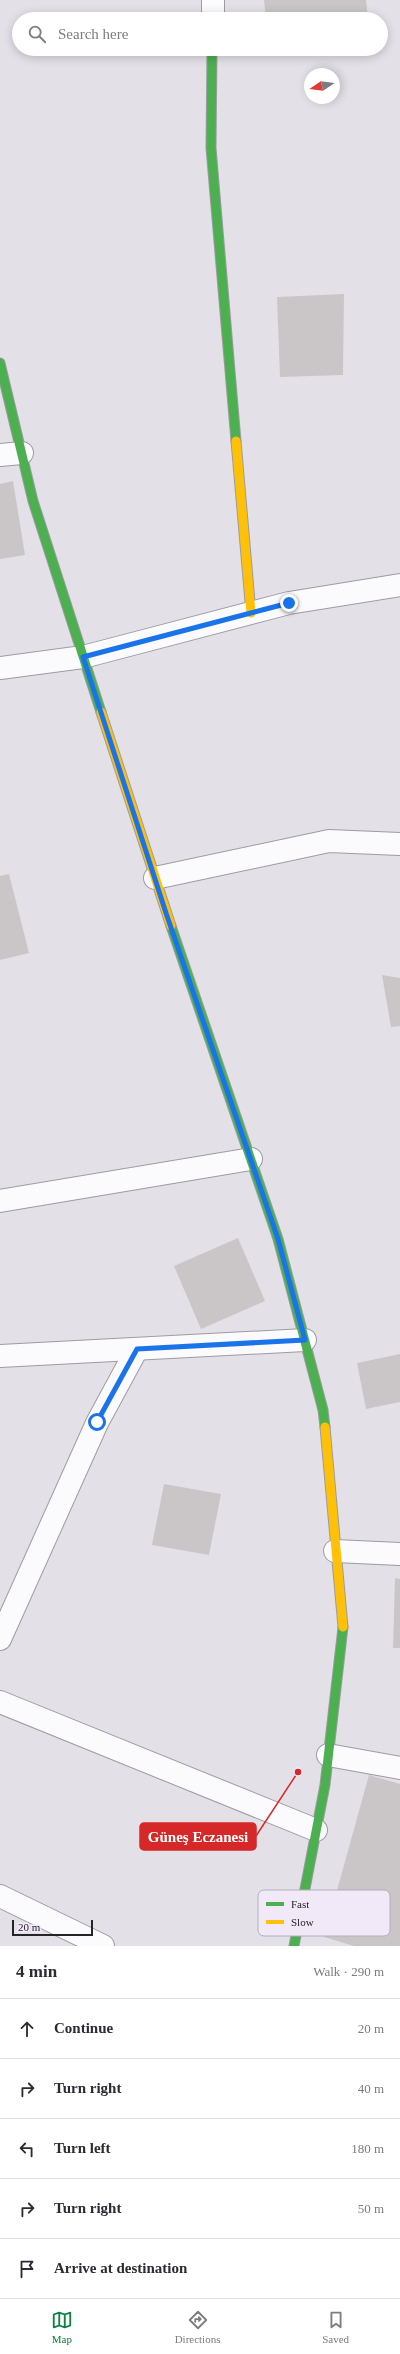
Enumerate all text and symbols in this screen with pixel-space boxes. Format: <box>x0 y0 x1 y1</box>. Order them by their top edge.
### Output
search box <box>12 12 388 56</box>
icon: search <box>26 23 48 45</box>
text: Search here <box>58 26 128 42</box>
north arrow <box>304 68 340 104</box>
route end <box>280 594 298 612</box>
route start <box>88 1413 106 1431</box>
callout: Güneş Eczanesi <box>140 1823 256 1850</box>
text: Güneş Eczanesi <box>148 1829 248 1845</box>
legend <box>258 1890 390 1936</box>
text: Fast <box>291 1898 309 1910</box>
text: Slow <box>291 1916 314 1928</box>
scale bar <box>12 1918 93 1937</box>
text: 20 m <box>18 1921 40 1933</box>
text: 4 min <box>16 1962 57 1981</box>
text: Walk · 290 m <box>313 1964 384 1979</box>
icon: ahead <box>16 2018 38 2040</box>
text: Continue <box>54 2020 113 2036</box>
text: 20 m <box>358 2021 384 2036</box>
icon: right <box>16 2078 38 2100</box>
text: Turn right <box>54 2080 121 2096</box>
text: 40 m <box>358 2081 384 2096</box>
icon: left <box>16 2138 38 2160</box>
text: Turn left <box>54 2140 111 2156</box>
text: 180 m <box>351 2141 384 2156</box>
icon: right <box>16 2198 38 2220</box>
text: Turn right <box>54 2200 121 2216</box>
text: 50 m <box>358 2201 384 2216</box>
icon: arrive <box>16 2258 38 2280</box>
text: Arrive at destination <box>54 2260 187 2276</box>
tab: Map <box>51 2309 73 2345</box>
tab: Directions <box>175 2309 220 2345</box>
tab: Saved <box>322 2309 349 2345</box>

